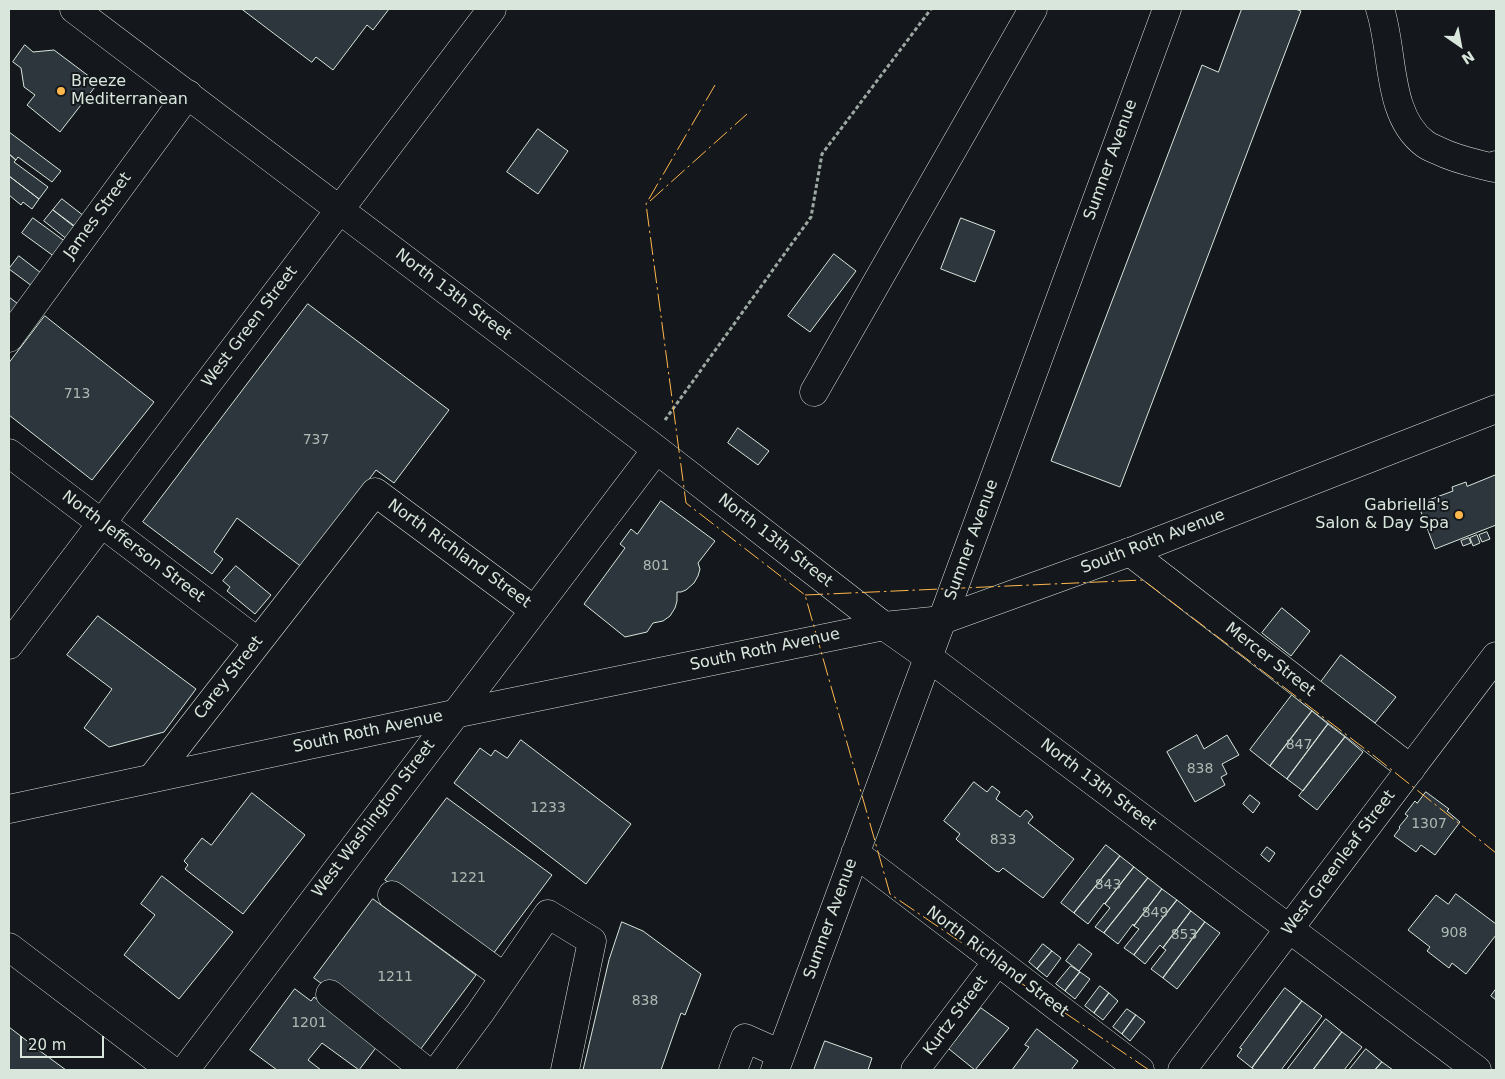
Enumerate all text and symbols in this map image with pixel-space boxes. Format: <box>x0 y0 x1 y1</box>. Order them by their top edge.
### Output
north arrow <box>1435 20 1485 70</box>
text: N <box>1459 48 1477 67</box>
place label: Breeze Mediterranean <box>71 72 188 110</box>
marker: Breeze Mediterranean <box>55 85 67 97</box>
street label: Sumner Avenue <box>1080 97 1142 223</box>
street label: James Street <box>60 169 136 263</box>
street label: North 13th Street <box>391 245 515 345</box>
street label: West Green Street <box>198 263 302 391</box>
house number: 713 <box>64 386 90 402</box>
house number: 737 <box>303 432 329 448</box>
street label: Sumner Avenue <box>941 477 1003 603</box>
street label: North Jefferson Street <box>58 487 208 607</box>
street label: North 13th Street <box>714 490 836 592</box>
street label: North Richland Street <box>384 496 534 612</box>
place label: Gabriella's Salon & Day Spa <box>1315 496 1449 534</box>
street label: South Roth Avenue <box>1078 506 1228 578</box>
marker: Gabriella's Salon & Day Spa <box>1453 509 1465 521</box>
house number: 801 <box>643 558 669 574</box>
street label: Mercer Street <box>1221 619 1319 701</box>
street label: South Roth Avenue <box>688 625 842 675</box>
street label: Carey Street <box>191 633 267 723</box>
street label: South Roth Avenue <box>291 707 445 757</box>
street label: North 13th Street <box>1036 735 1160 835</box>
street label: West Washington Street <box>309 736 439 902</box>
house number: 847 <box>1286 737 1312 753</box>
house number: 838 <box>1187 761 1213 777</box>
street label: West Greenleaf Street <box>1278 787 1400 939</box>
house number: 1233 <box>530 800 566 816</box>
house number: 1307 <box>1411 816 1447 832</box>
house number: 833 <box>990 832 1016 848</box>
street label: Sumner Avenue <box>800 856 862 982</box>
house number: 1221 <box>450 870 486 886</box>
house number: 843 <box>1095 877 1121 893</box>
street label: North Richland Street <box>922 902 1072 1022</box>
house number: 849 <box>1142 905 1168 921</box>
house number: 908 <box>1441 925 1467 941</box>
house number: 853 <box>1171 927 1197 943</box>
house number: 1211 <box>377 969 413 985</box>
street label: Kurtz Street <box>920 972 992 1060</box>
house number: 838 <box>632 993 658 1009</box>
house number: 1201 <box>291 1015 327 1031</box>
scale bar <box>22 1026 106 1058</box>
text: 20 m <box>28 1036 66 1054</box>

